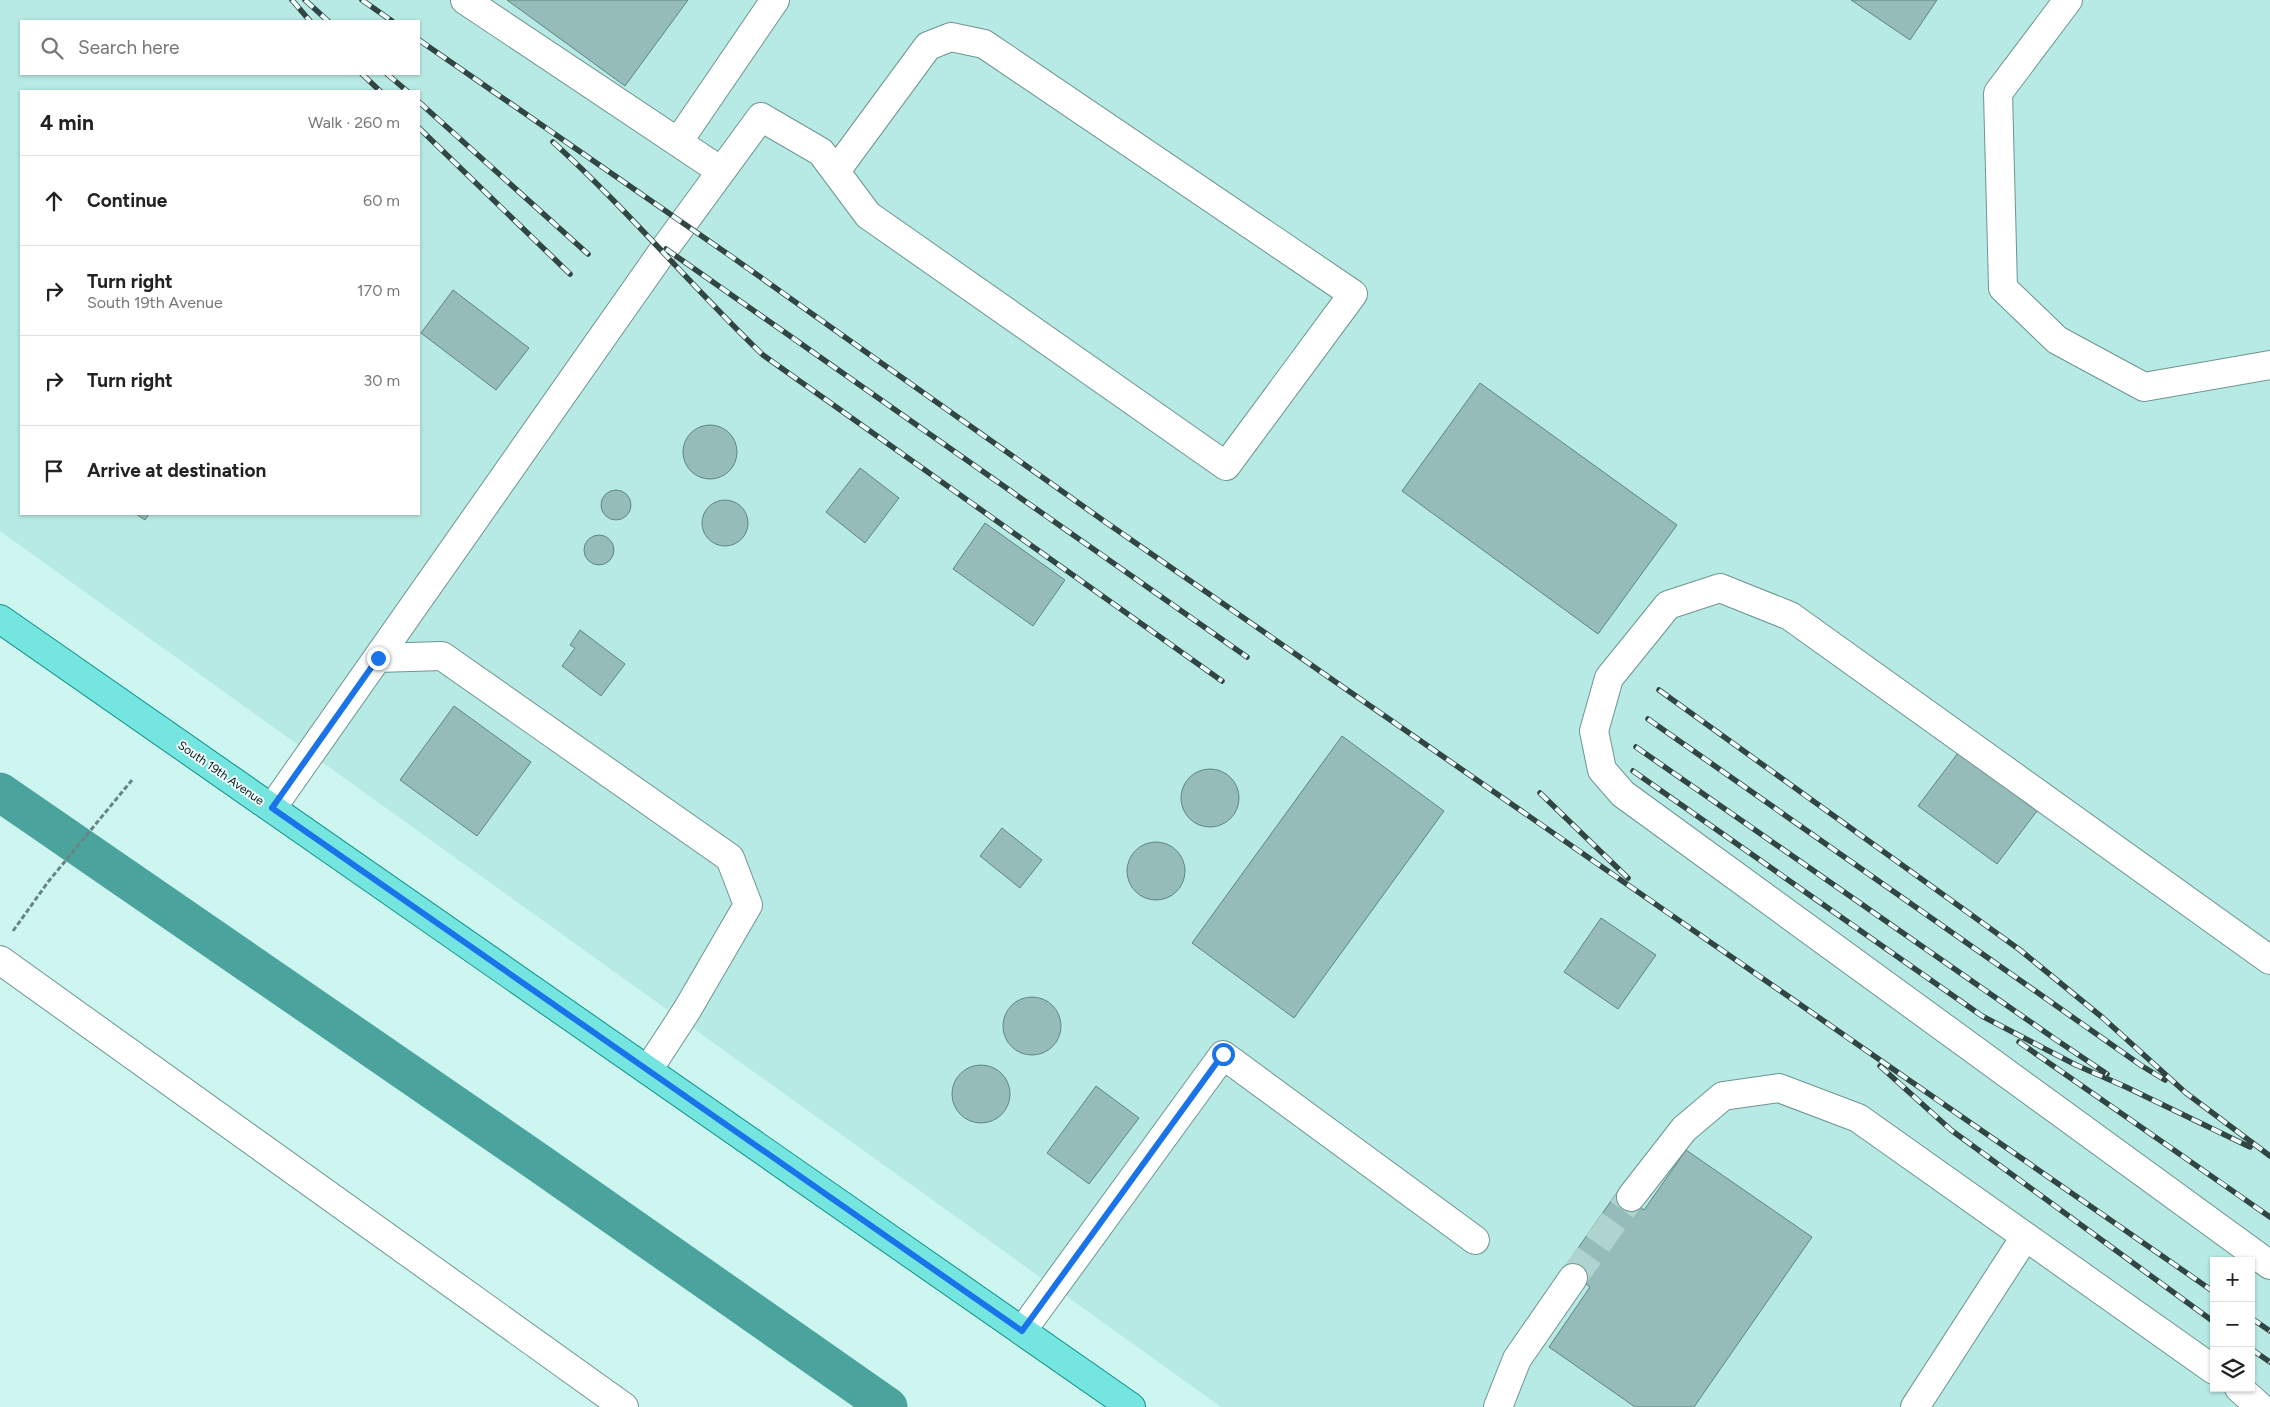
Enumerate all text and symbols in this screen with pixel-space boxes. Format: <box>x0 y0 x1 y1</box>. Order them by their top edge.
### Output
search box <box>20 20 420 75</box>
icon: search <box>38 34 66 62</box>
text: Search here <box>78 36 180 59</box>
text: 4 min <box>40 110 94 135</box>
text: Walk · 260 m <box>308 113 400 132</box>
icon: ahead <box>40 187 68 215</box>
text: Continue <box>87 189 167 212</box>
text: 60 m <box>363 191 400 210</box>
text: Turn right <box>87 270 173 293</box>
icon: right <box>40 277 68 305</box>
text: 170 m <box>357 281 400 300</box>
text: South 19th Avenue <box>87 293 223 312</box>
icon: right <box>40 367 68 395</box>
text: Turn right <box>87 369 173 392</box>
text: 30 m <box>363 371 400 390</box>
icon: arrive <box>40 457 68 485</box>
text: Arrive at destination <box>87 459 266 482</box>
route end <box>367 647 390 670</box>
street label: South 19th Avenue <box>175 738 267 808</box>
route start <box>1212 1043 1235 1066</box>
map controls <box>2210 1257 2255 1392</box>
button: + <box>2210 1257 2255 1302</box>
button: − <box>2210 1302 2255 1347</box>
button: layers <box>2210 1347 2255 1392</box>

